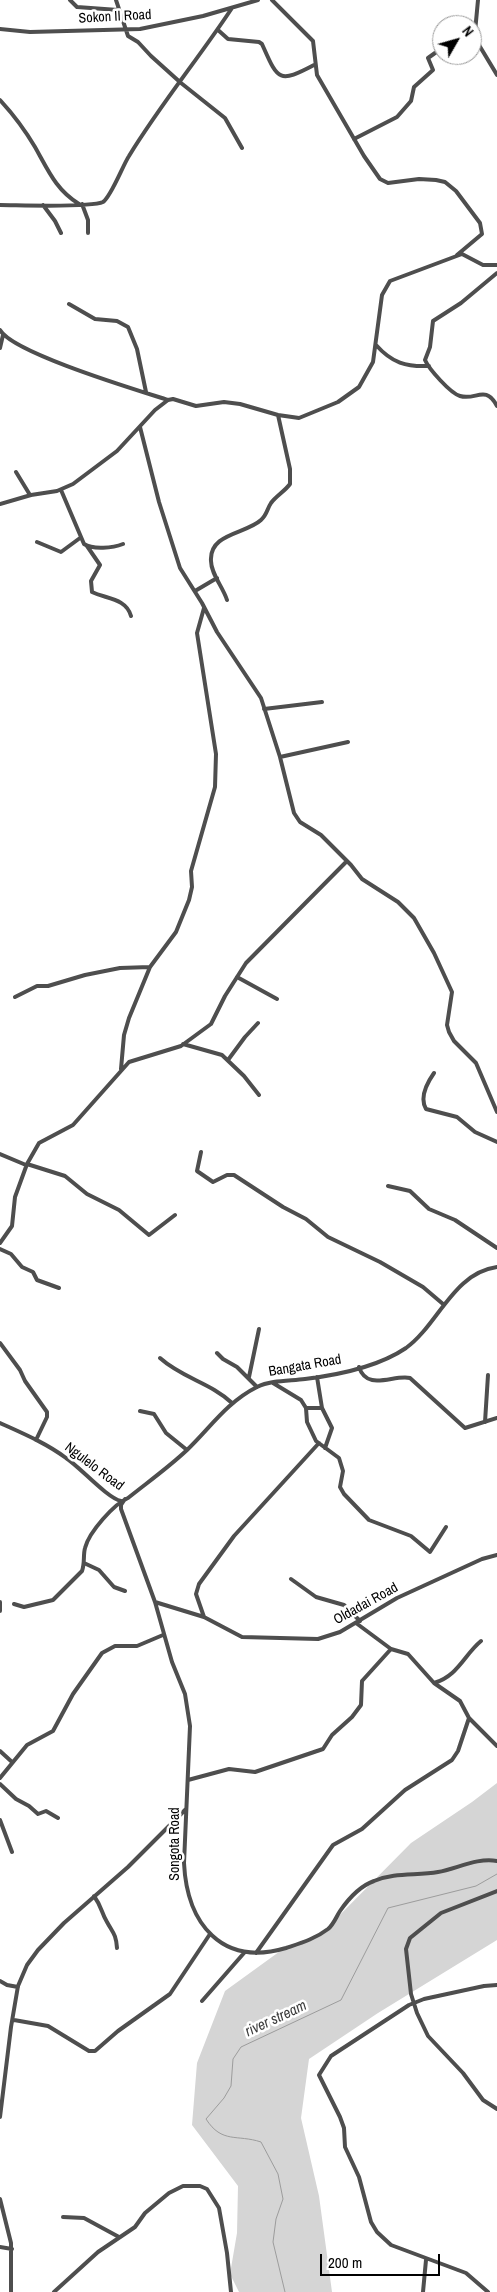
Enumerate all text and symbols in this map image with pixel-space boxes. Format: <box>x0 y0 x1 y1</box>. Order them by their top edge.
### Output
street label: Sokon II Road <box>78 7 152 27</box>
north arrow <box>432 15 482 65</box>
text: N <box>458 23 478 40</box>
street label: Bangata Road <box>267 1351 343 1381</box>
street label: Ngulelo Road <box>61 1439 127 1495</box>
street label: Oldadai Road <box>331 1579 401 1629</box>
street label: Songota Road <box>167 1807 183 1881</box>
water label: river stream <box>242 1997 310 2041</box>
scale bar <box>322 2244 442 2276</box>
text: 200 m <box>328 2252 362 2273</box>

